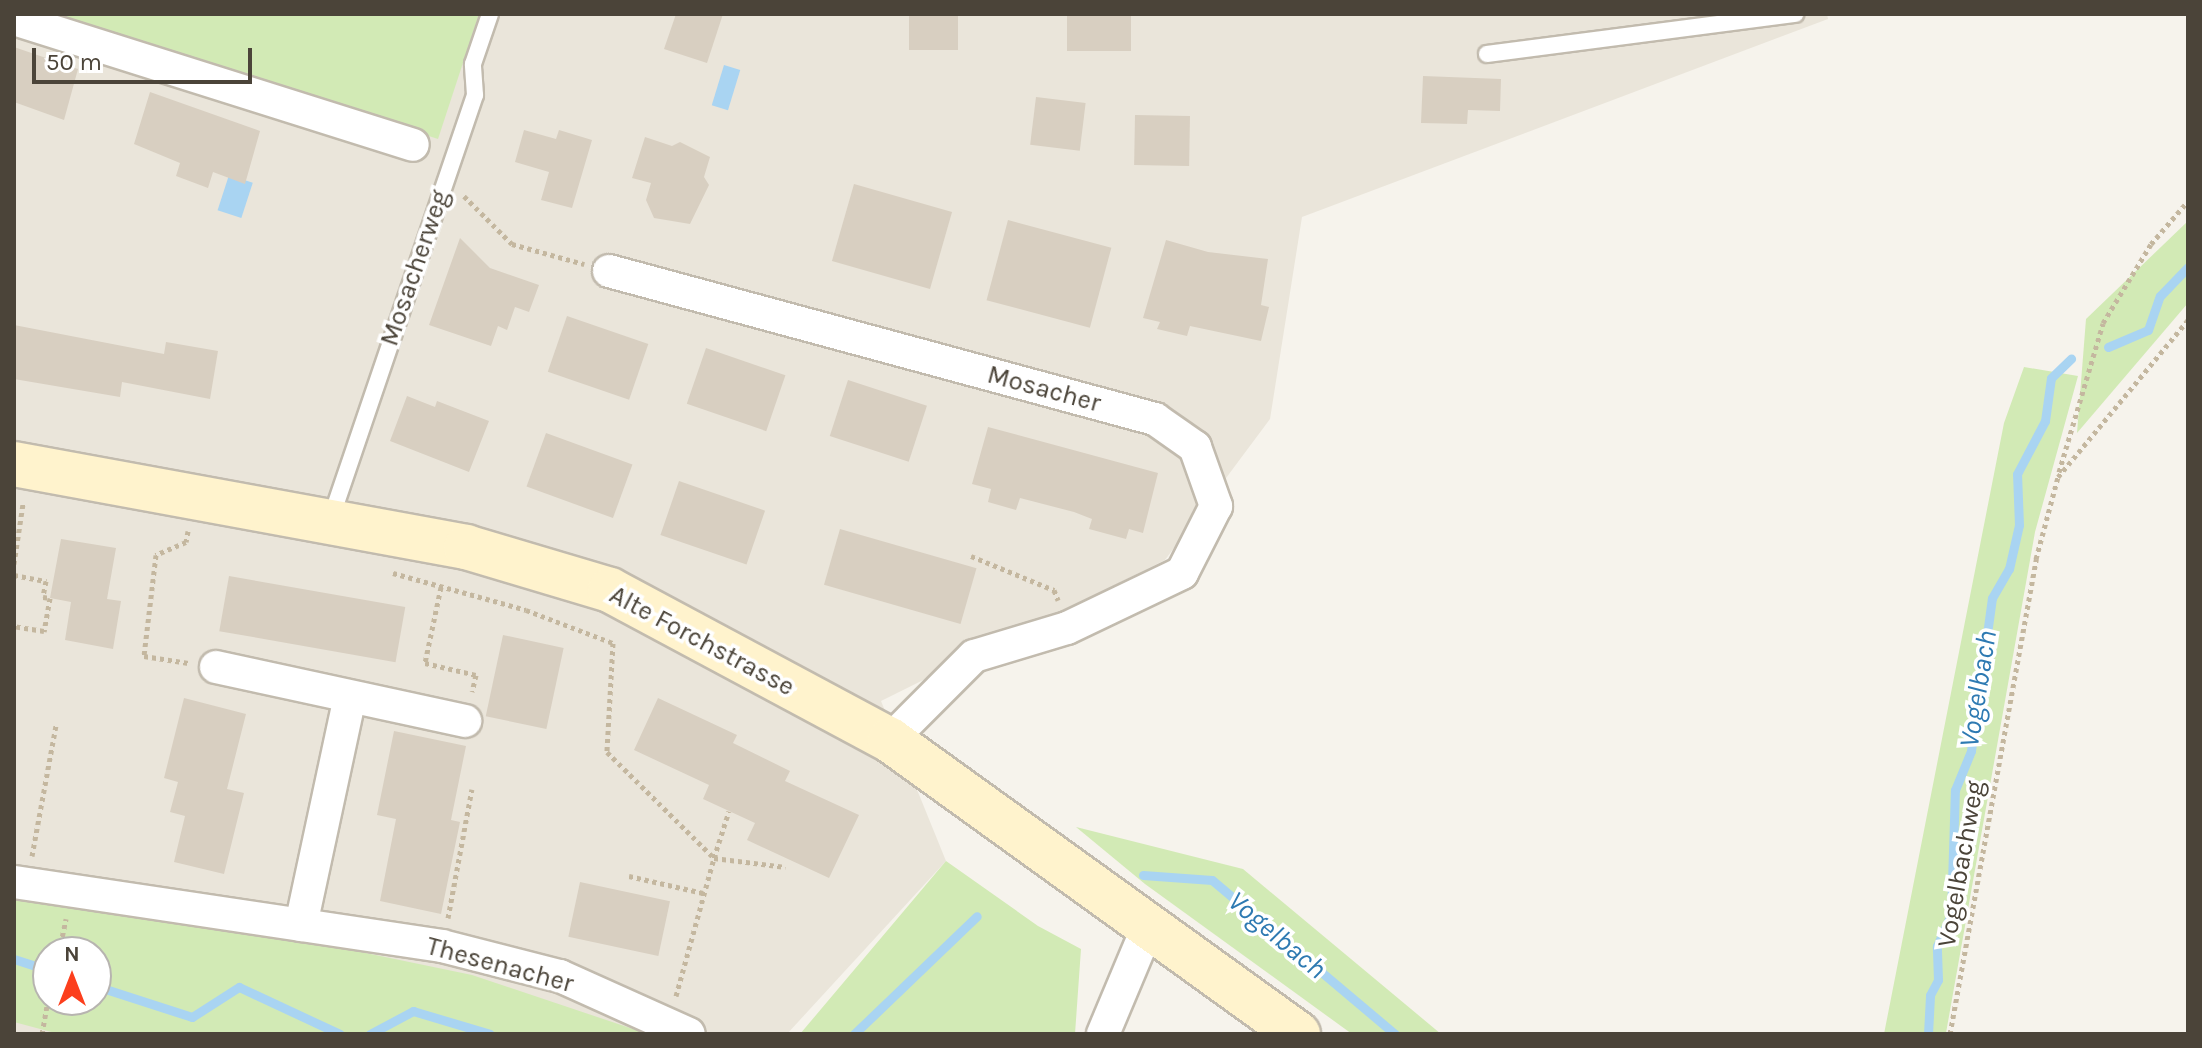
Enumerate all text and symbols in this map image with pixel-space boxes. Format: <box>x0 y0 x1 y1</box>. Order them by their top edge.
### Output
scale bar <box>36 32 256 82</box>
text: 50 m <box>46 48 102 76</box>
street label: Mosacherweg <box>374 186 456 350</box>
street label: Mosacher <box>984 359 1104 419</box>
street label: Alte Forchstrasse <box>604 579 800 703</box>
water label: Vogelbach <box>1952 628 2004 750</box>
street label: Vogelbachweg <box>1931 778 1991 950</box>
water label: Vogelbach <box>1221 884 1333 986</box>
street label: Thesenacher <box>423 930 577 1000</box>
north arrow <box>32 936 112 1016</box>
text: N <box>64 941 80 967</box>

